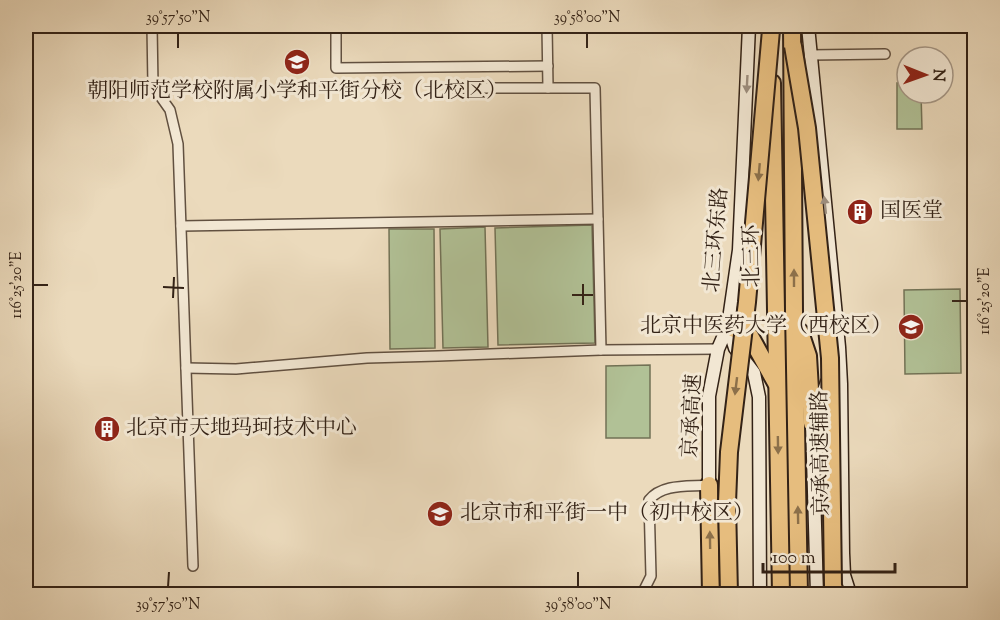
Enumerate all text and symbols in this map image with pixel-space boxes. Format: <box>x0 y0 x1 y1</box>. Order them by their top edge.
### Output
text: 39°57'50"N <box>146 8 210 29</box>
text: 39°58'00"N <box>554 8 620 29</box>
north arrow <box>895 45 955 105</box>
school or university icon: 朝阳师范学校附属小学和平街分校（北校区） <box>282 47 312 77</box>
text: N <box>926 69 949 82</box>
one-way arrow <box>742 74 751 93</box>
place label: 朝阳师范学校附属小学和平街分校（北校区） <box>87 77 507 107</box>
one-way arrow <box>754 162 764 181</box>
street label: 北三环东路 <box>697 186 737 294</box>
one-way arrow <box>820 195 830 214</box>
building icon: 国医堂 <box>845 197 875 227</box>
place label: 国医堂 <box>880 197 943 227</box>
street label: 北三环 <box>737 224 769 288</box>
text: 116°25'20"E <box>7 251 28 319</box>
text: 116°25'20"E <box>975 267 996 335</box>
one-way arrow <box>789 269 799 288</box>
place label: 北京中医药大学（西校区） <box>640 312 892 342</box>
school or university icon: 北京中医药大学（西校区） <box>896 312 926 342</box>
street label: 京承高速 <box>676 373 710 459</box>
one-way arrow <box>732 377 741 396</box>
street label: 京承高速辅路 <box>806 390 838 516</box>
building icon: 北京市天地玛珂技术中心 <box>92 414 122 444</box>
place label: 北京市天地玛珂技术中心 <box>126 414 357 444</box>
one-way arrow <box>774 435 783 454</box>
school or university icon: 北京市和平街一中（初中校区） <box>425 499 455 529</box>
place label: 北京市和平街一中（初中校区） <box>460 499 754 529</box>
one-way arrow <box>793 506 802 525</box>
one-way arrow <box>705 530 715 549</box>
scale bar <box>763 536 895 574</box>
text: 100 m <box>772 546 816 572</box>
text: 39°57'50"N <box>136 595 200 616</box>
text: 39°58'00"N <box>545 595 611 616</box>

